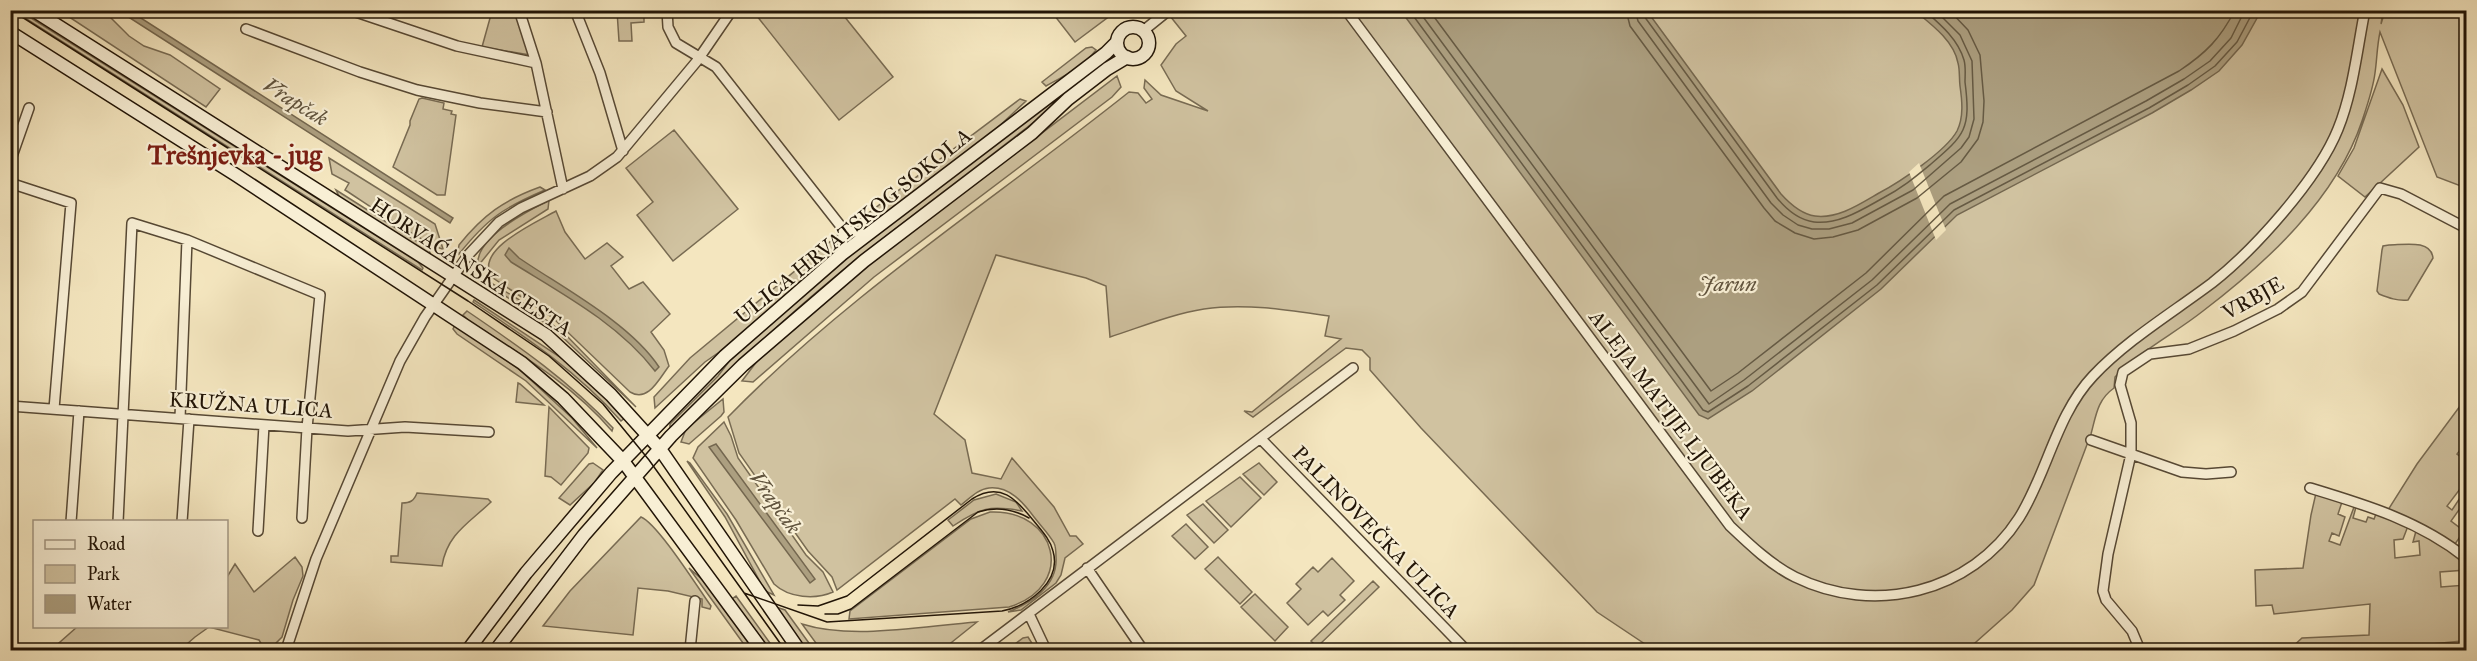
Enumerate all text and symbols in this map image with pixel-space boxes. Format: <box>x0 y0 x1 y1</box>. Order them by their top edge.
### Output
water label: Vrapčak <box>258 71 333 132</box>
street label: ULICA HRVATSKOG SOKOLA <box>729 122 977 330</box>
district label: Trešnjevka - jug <box>147 138 324 172</box>
street label: HORVAĆANSKA CESTA <box>365 191 577 342</box>
water label: Jarun <box>1697 270 1757 297</box>
street label: VRBJE <box>2217 271 2288 326</box>
street label: ALEJA MATIJE LJUBEKA <box>1583 304 1758 525</box>
street label: KRUŽNA ULICA <box>168 385 334 424</box>
street label: PALINOVEČKA ULICA <box>1287 440 1465 624</box>
water label: Vrapčak <box>744 465 808 539</box>
legend <box>33 520 228 628</box>
text: Road <box>87 533 125 555</box>
text: Park <box>87 563 120 585</box>
text: Water <box>87 593 132 615</box>

